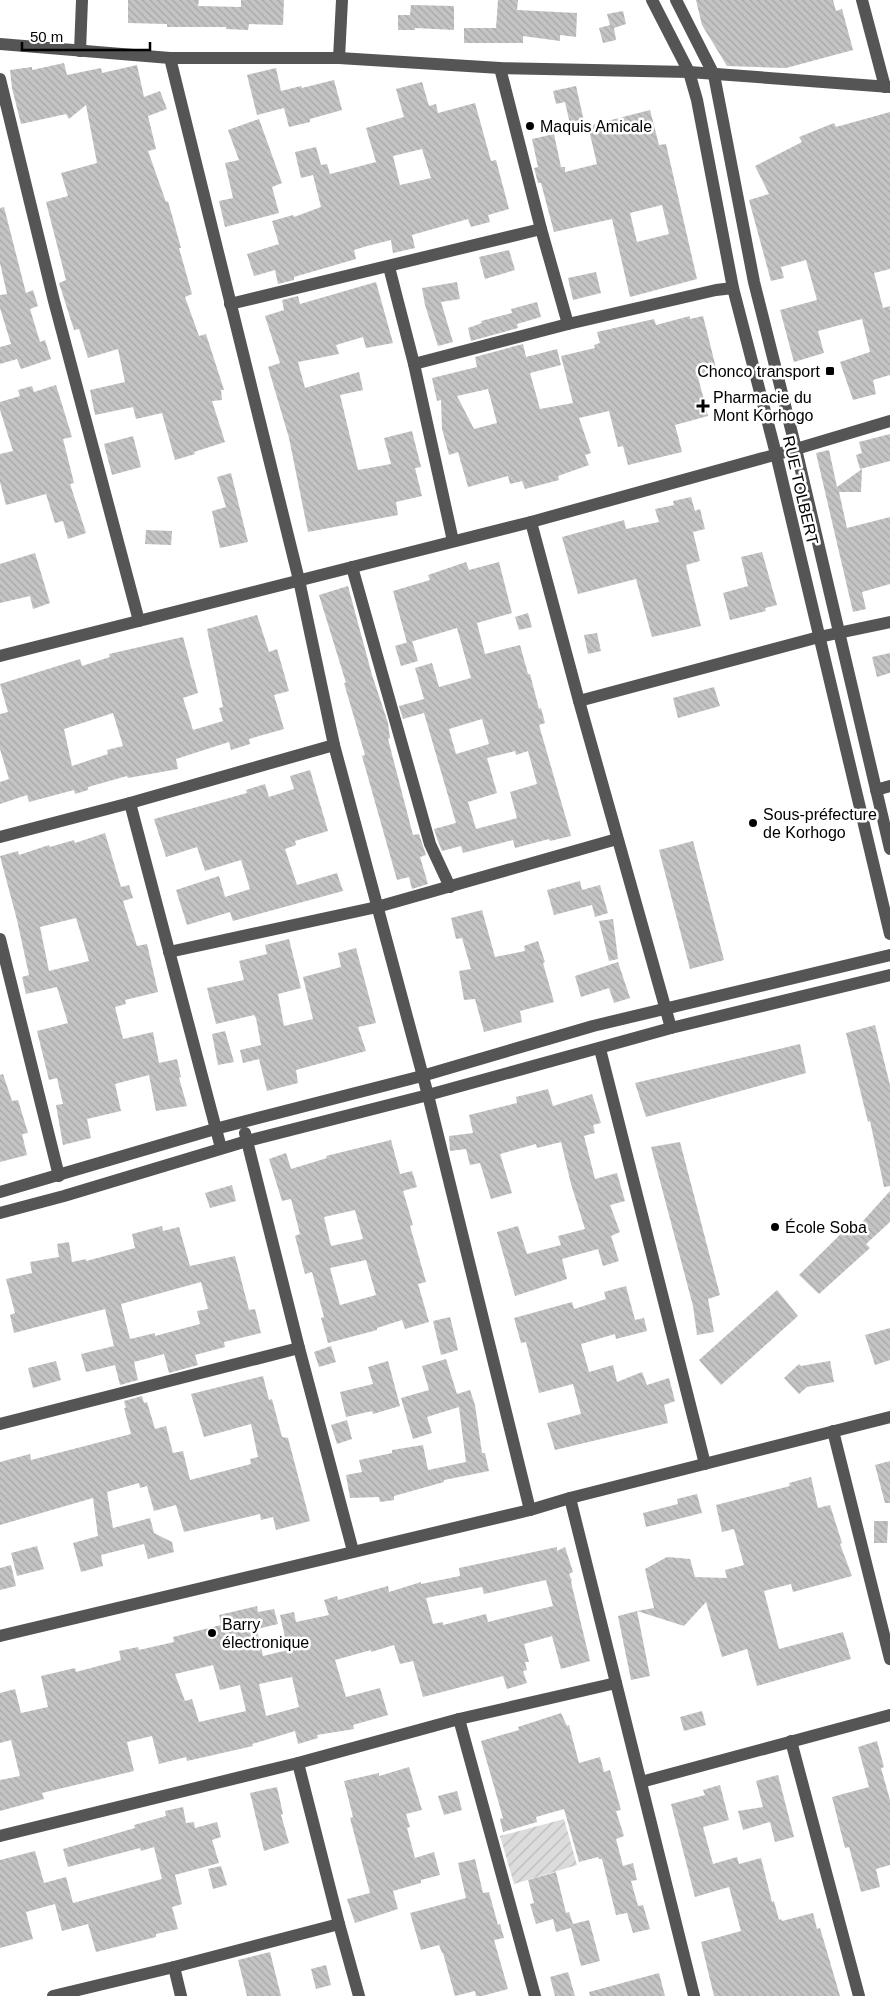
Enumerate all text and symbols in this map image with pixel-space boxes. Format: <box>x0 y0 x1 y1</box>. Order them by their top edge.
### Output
scale bar <box>22 20 150 52</box>
text: 50 m <box>30 28 63 45</box>
place label: Maquis Amicale <box>540 118 652 135</box>
marker: Maquis Amicale <box>524 120 536 132</box>
place label: Chonco transport <box>697 363 821 380</box>
marker: Chonco transport <box>824 365 836 377</box>
place label: Pharmacie du Mont Korhogo <box>713 389 814 424</box>
marker: Pharmacie du Mont Korhogo <box>697 400 709 412</box>
street label: RUE TOLBERT <box>780 434 821 546</box>
place label: Sous-préfecture de Korhogo <box>763 806 877 841</box>
marker: Sous-préfecture de Korhogo <box>747 817 759 829</box>
place label: École Soba <box>785 1218 867 1236</box>
marker: École Soba <box>769 1221 781 1233</box>
place label: Barry électronique <box>222 1616 309 1651</box>
marker: Barry électronique <box>206 1627 218 1639</box>

